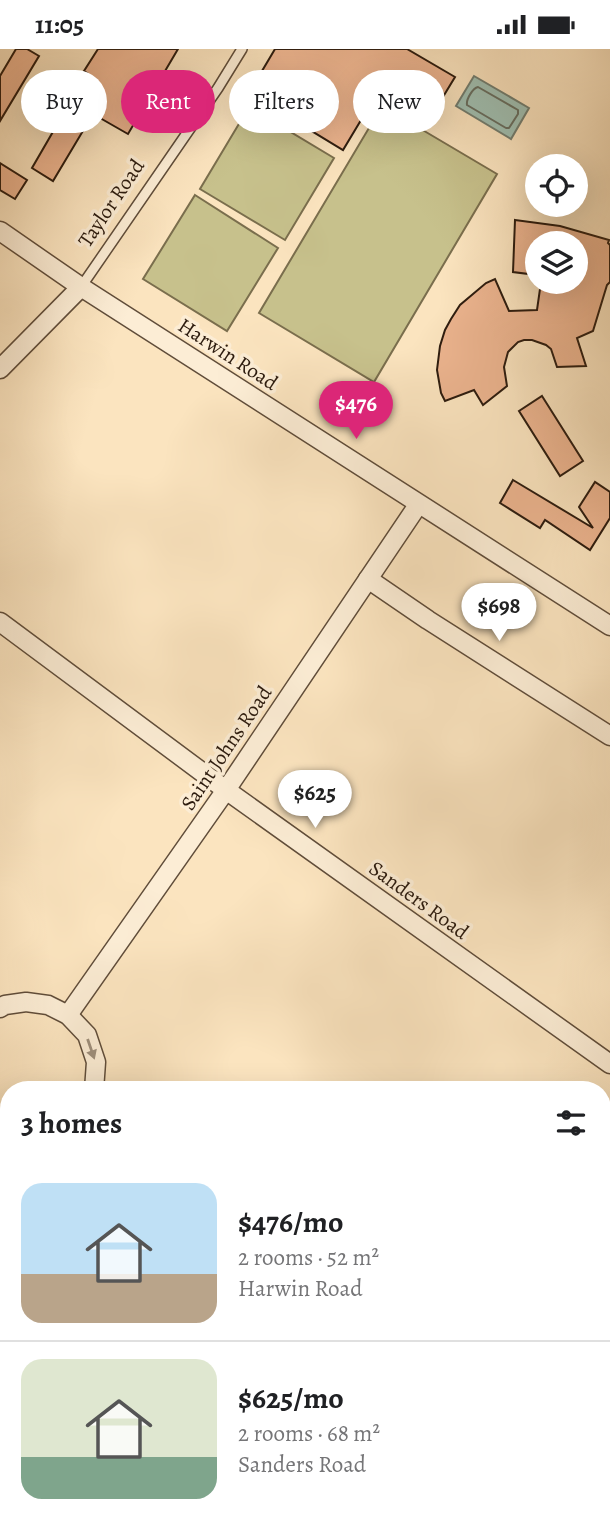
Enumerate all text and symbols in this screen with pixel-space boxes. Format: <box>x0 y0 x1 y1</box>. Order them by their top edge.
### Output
text: 11:05 <box>35 7 84 42</box>
chip: Buy <box>21 70 107 133</box>
chip: Rent <box>121 70 215 133</box>
chip: Filters <box>229 70 339 133</box>
chip: New <box>353 70 445 133</box>
street label: Taylor Road <box>71 153 151 253</box>
map controls <box>525 154 588 294</box>
button: locate <box>525 154 588 217</box>
button: layers <box>525 231 588 294</box>
street label: Harwin Road <box>173 311 284 397</box>
pin: $476 <box>315 381 397 441</box>
text: $476 <box>335 388 377 419</box>
pin: $698 <box>458 583 540 643</box>
text: $698 <box>477 590 521 621</box>
street label: Saint Johns Road <box>174 680 278 816</box>
pin: $625 <box>274 771 356 830</box>
text: $625 <box>294 777 336 808</box>
street label: Sanders Road <box>363 854 475 946</box>
one-way arrow <box>86 1038 97 1059</box>
text: 3 homes <box>21 1103 122 1143</box>
icon: filters <box>552 1104 590 1142</box>
text: $476/mo <box>238 1202 343 1242</box>
icon: home <box>77 1211 161 1295</box>
text: 2 rooms · 52 m² <box>238 1242 379 1273</box>
text: Harwin Road <box>238 1273 363 1304</box>
text: $625/mo <box>238 1378 344 1418</box>
icon: home <box>77 1387 161 1471</box>
text: 2 rooms · 68 m² <box>238 1418 380 1449</box>
text: Sanders Road <box>238 1449 366 1480</box>

